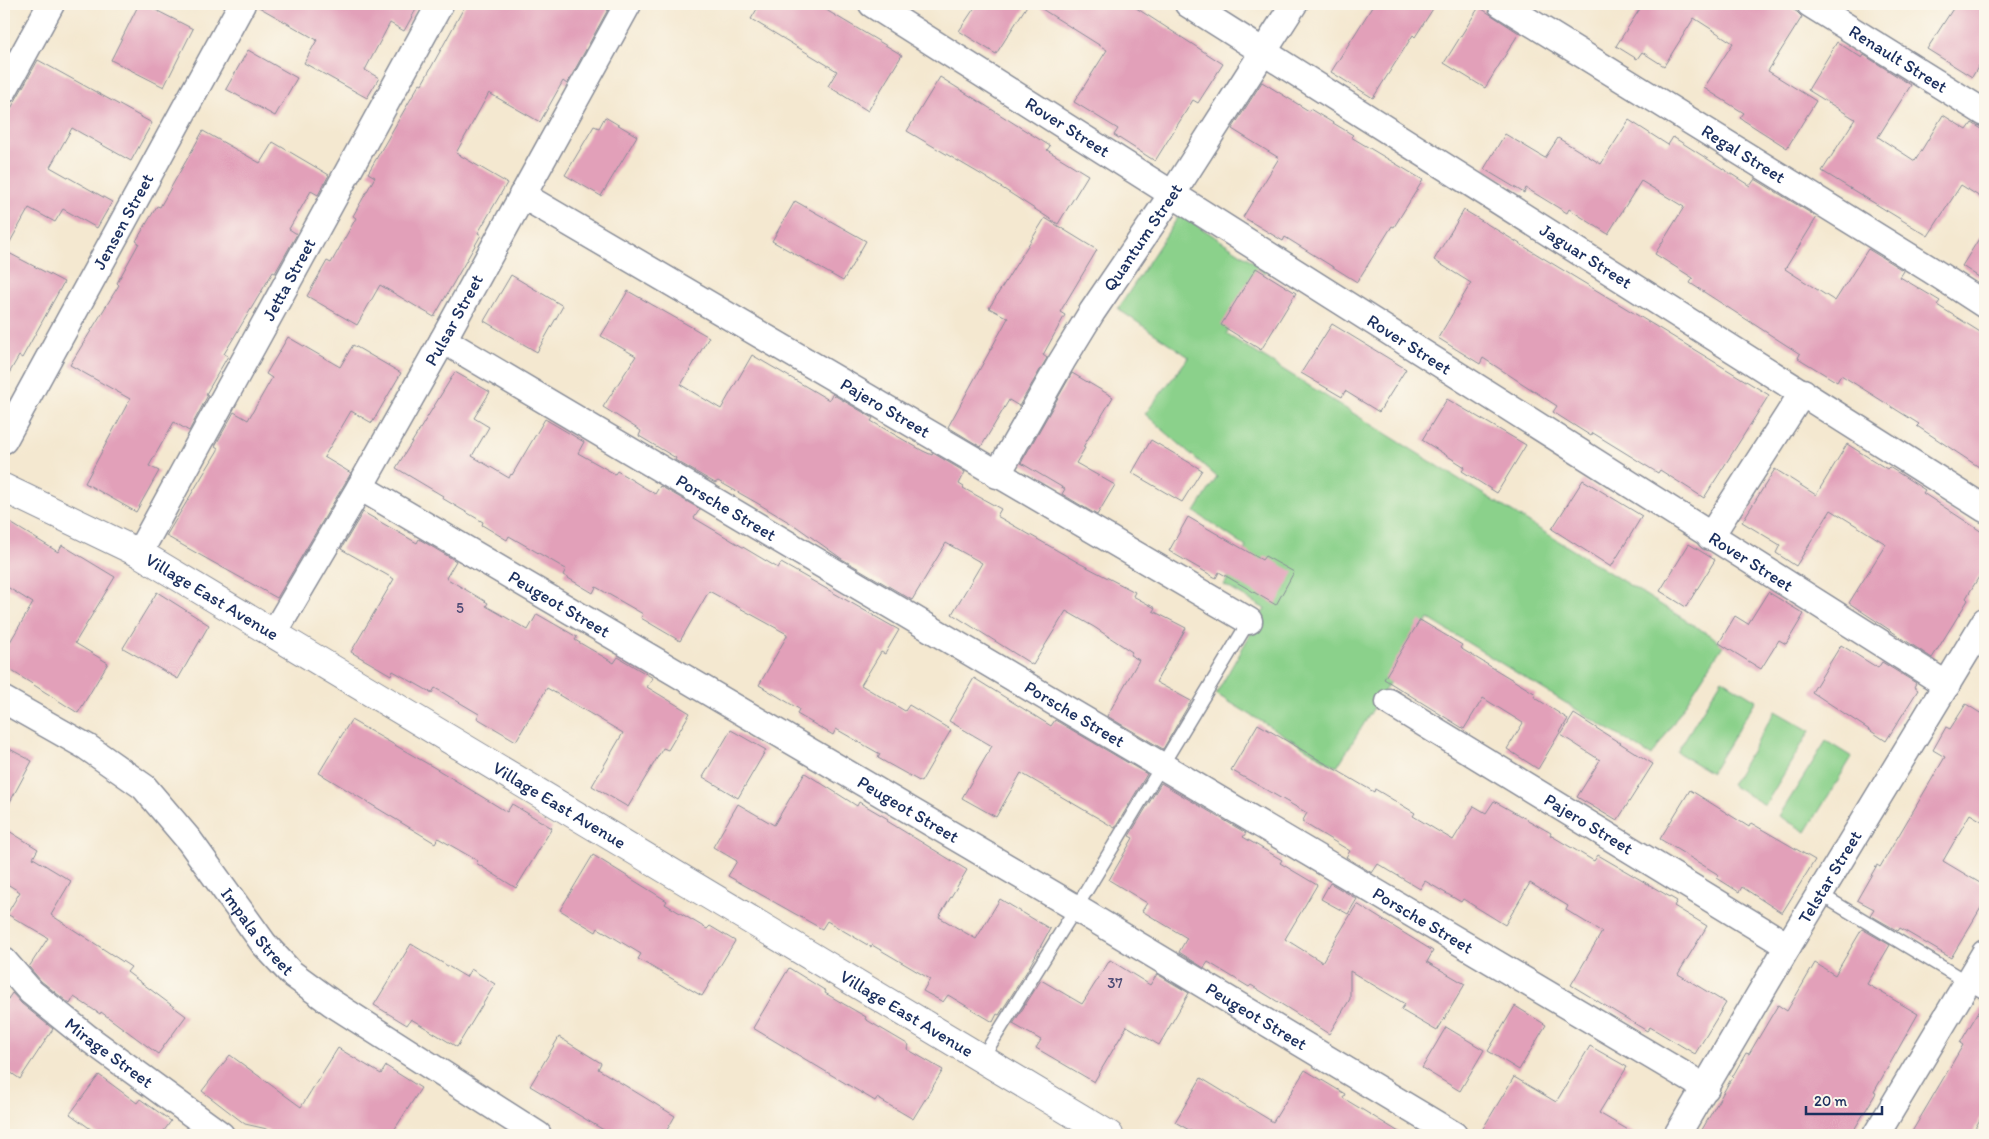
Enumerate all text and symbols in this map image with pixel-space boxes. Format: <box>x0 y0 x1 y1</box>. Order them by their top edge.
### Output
street label: Renault Street <box>1845 20 1952 98</box>
street label: Rover Street <box>1021 92 1114 162</box>
street label: Regal Street <box>1697 120 1790 188</box>
street label: Jensen Street <box>88 169 159 273</box>
street label: Quantum Street <box>1098 179 1187 295</box>
street label: Jaguar Street <box>1536 219 1636 294</box>
street label: Jetta Street <box>257 234 321 325</box>
street label: Pulsar Street <box>420 270 488 370</box>
street label: Rover Street <box>1363 309 1456 380</box>
street label: Pajero Street <box>836 373 934 443</box>
street label: Porsche Street <box>672 469 780 546</box>
street label: Rover Street <box>1705 527 1798 597</box>
street label: Village East Avenue <box>141 548 283 645</box>
street label: Peugeot Street <box>504 566 614 643</box>
house number: 5 <box>456 599 464 617</box>
street label: Porsche Street <box>1020 676 1129 752</box>
street label: Village East Avenue <box>489 757 630 854</box>
street label: Peugeot Street <box>853 771 963 848</box>
street label: Pajero Street <box>1540 789 1637 860</box>
street label: Telstar Street <box>1793 826 1867 927</box>
street label: Porsche Street <box>1369 882 1477 959</box>
street label: Impala Street <box>216 883 299 980</box>
street label: Village East Avenue <box>836 965 977 1062</box>
house number: 37 <box>1107 974 1123 992</box>
street label: Peugeot Street <box>1202 978 1311 1055</box>
street label: Mirage Street <box>60 1013 158 1093</box>
scale bar <box>1806 1084 1883 1116</box>
text: 20 m <box>1814 1092 1848 1110</box>

